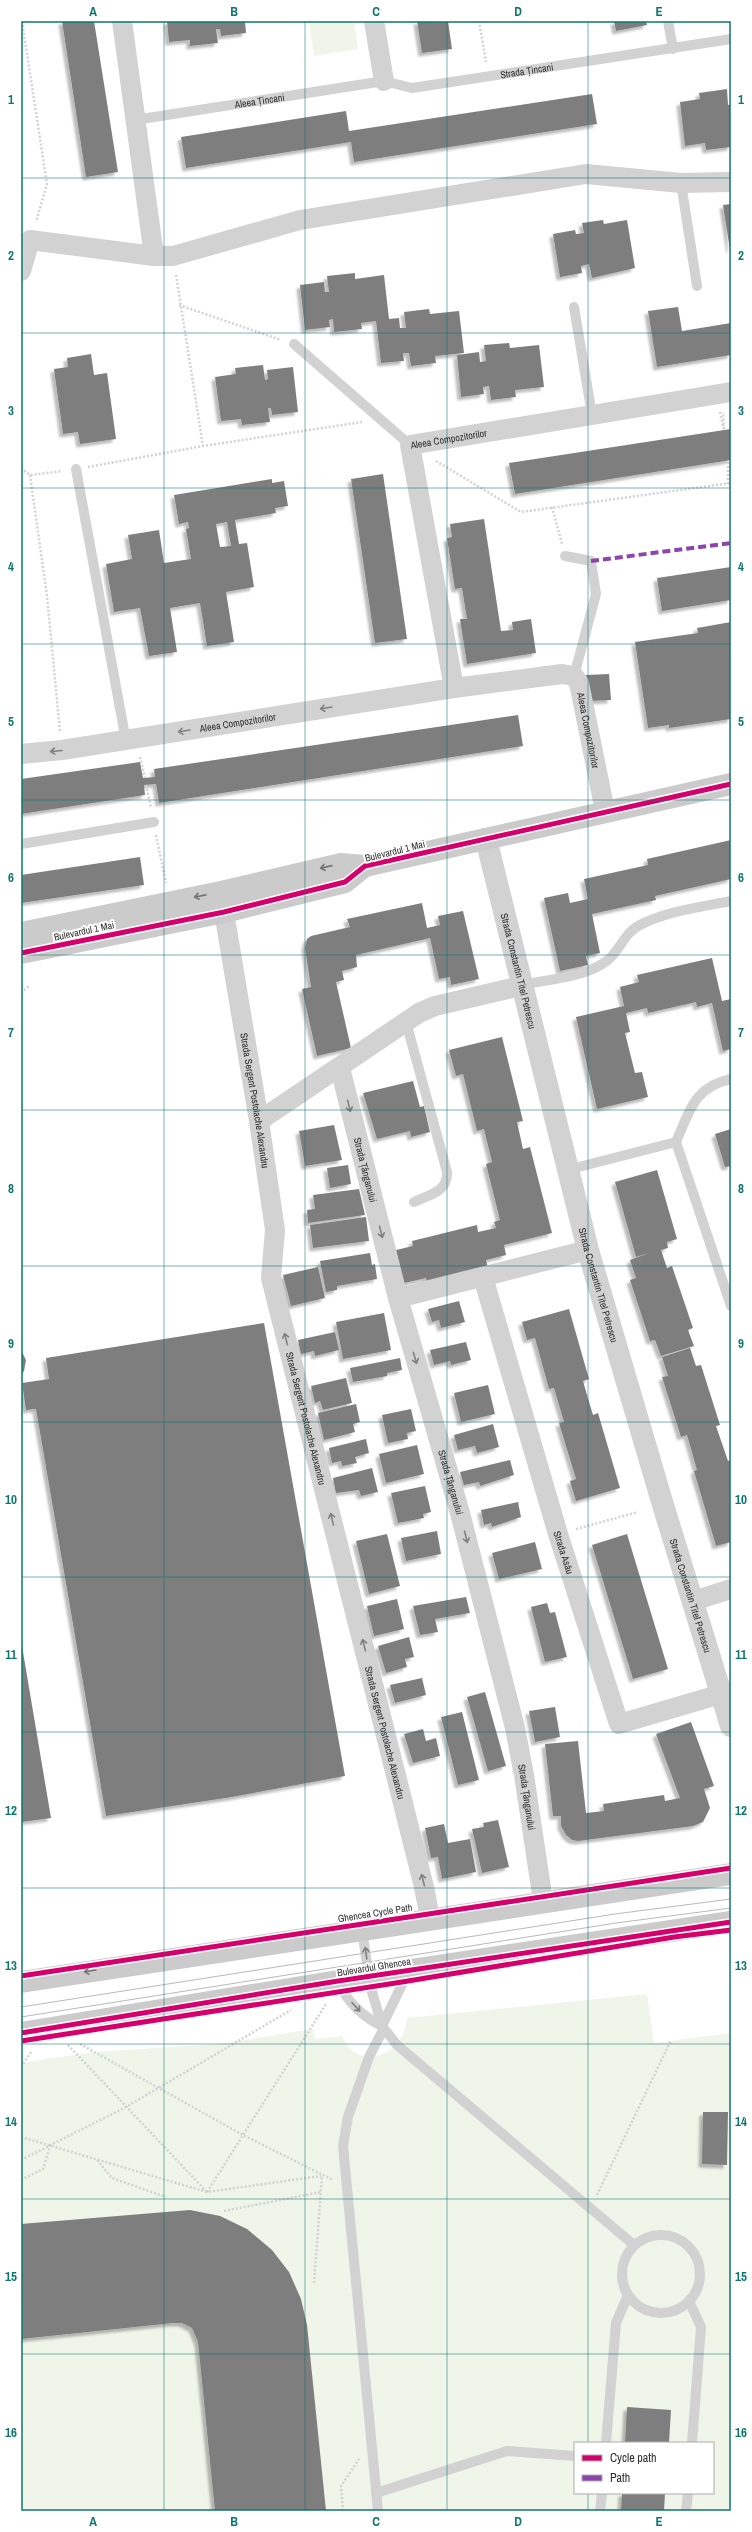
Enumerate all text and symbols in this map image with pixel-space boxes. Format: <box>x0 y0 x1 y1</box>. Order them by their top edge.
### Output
text: A <box>89 3 97 20</box>
text: B <box>230 3 238 20</box>
text: C <box>372 3 380 20</box>
text: D <box>514 3 522 20</box>
text: E <box>655 3 663 20</box>
street label: Strada Țincani <box>499 60 554 81</box>
street label: Aleea Țincani <box>233 90 285 111</box>
text: 1 <box>8 91 14 108</box>
text: 1 <box>738 91 744 108</box>
text: 2 <box>8 247 14 264</box>
text: 2 <box>738 247 744 264</box>
text: 3 <box>8 402 14 419</box>
text: 3 <box>738 402 744 419</box>
street label: Aleea Compozitorilor <box>408 426 488 451</box>
text: 4 <box>8 558 14 575</box>
text: 4 <box>738 558 744 575</box>
street label: Aleea Compozitorilor <box>574 690 603 770</box>
one-way arrow <box>320 705 333 713</box>
street label: Aleea Compozitorilor <box>198 710 277 735</box>
text: 5 <box>8 713 14 730</box>
text: 5 <box>738 713 744 730</box>
one-way arrow <box>178 727 191 735</box>
one-way arrow <box>50 747 63 754</box>
street label: Bulevardul 1 Mai <box>364 837 426 865</box>
one-way arrow <box>320 864 333 872</box>
text: 6 <box>8 869 14 886</box>
text: 6 <box>738 869 744 886</box>
one-way arrow <box>193 892 206 900</box>
street label: Strada Constantin Titel Petrescu <box>498 912 539 1030</box>
street label: Bulevardul 1 Mai <box>53 918 115 944</box>
text: 7 <box>8 1024 14 1041</box>
text: 7 <box>738 1024 744 1041</box>
street label: Strada Sergent Postolache Alexandru <box>238 1032 272 1169</box>
one-way arrow <box>346 1099 353 1112</box>
street label: Strada Țânganului <box>351 1136 380 1204</box>
text: 8 <box>8 1180 14 1197</box>
text: 8 <box>738 1180 744 1197</box>
one-way arrow <box>378 1225 386 1238</box>
street label: Strada Constantin Titel Petrescu <box>576 1226 621 1344</box>
one-way arrow <box>282 1333 290 1346</box>
text: 9 <box>8 1335 14 1352</box>
text: 9 <box>738 1335 744 1352</box>
street label: Strada Sergent Postolache Alexandru <box>283 1350 329 1486</box>
one-way arrow <box>412 1351 419 1364</box>
street label: Strada Țânganului <box>436 1448 467 1516</box>
text: 10 <box>5 1491 17 1508</box>
text: 10 <box>735 1491 747 1508</box>
one-way arrow <box>328 1513 335 1526</box>
street label: Strada Asău <box>551 1529 577 1576</box>
one-way arrow <box>463 1530 470 1543</box>
street label: Strada Constantin Titel Petrescu <box>667 1537 715 1654</box>
one-way arrow <box>359 1639 367 1652</box>
text: 11 <box>5 1646 17 1663</box>
text: 11 <box>735 1646 747 1663</box>
street label: Strada Sergent Postolache Alexandru <box>362 1665 408 1801</box>
street label: Strada Țânganului <box>516 1763 539 1831</box>
text: 12 <box>5 1802 17 1819</box>
text: 12 <box>735 1802 747 1819</box>
one-way arrow <box>418 1874 426 1887</box>
street label: Ghencea Cycle Path <box>337 1901 413 1925</box>
one-way arrow <box>362 1947 370 1960</box>
street label: Bulevardul Ghencea <box>336 1955 412 1979</box>
text: 13 <box>5 1957 17 1974</box>
text: 13 <box>735 1957 747 1974</box>
one-way arrow <box>84 1967 97 1975</box>
one-way arrow <box>351 2002 361 2012</box>
text: 14 <box>5 2113 17 2130</box>
text: 14 <box>735 2113 747 2130</box>
text: 15 <box>5 2268 17 2285</box>
text: 15 <box>735 2268 747 2285</box>
text: 16 <box>5 2424 17 2441</box>
text: 16 <box>735 2424 747 2441</box>
legend <box>574 2442 714 2494</box>
text: Cycle path <box>610 2450 657 2466</box>
text: Path <box>610 2470 630 2486</box>
text: A <box>89 2513 97 2530</box>
text: B <box>230 2513 238 2530</box>
text: C <box>372 2513 380 2530</box>
text: D <box>514 2513 522 2530</box>
text: E <box>655 2513 663 2530</box>

